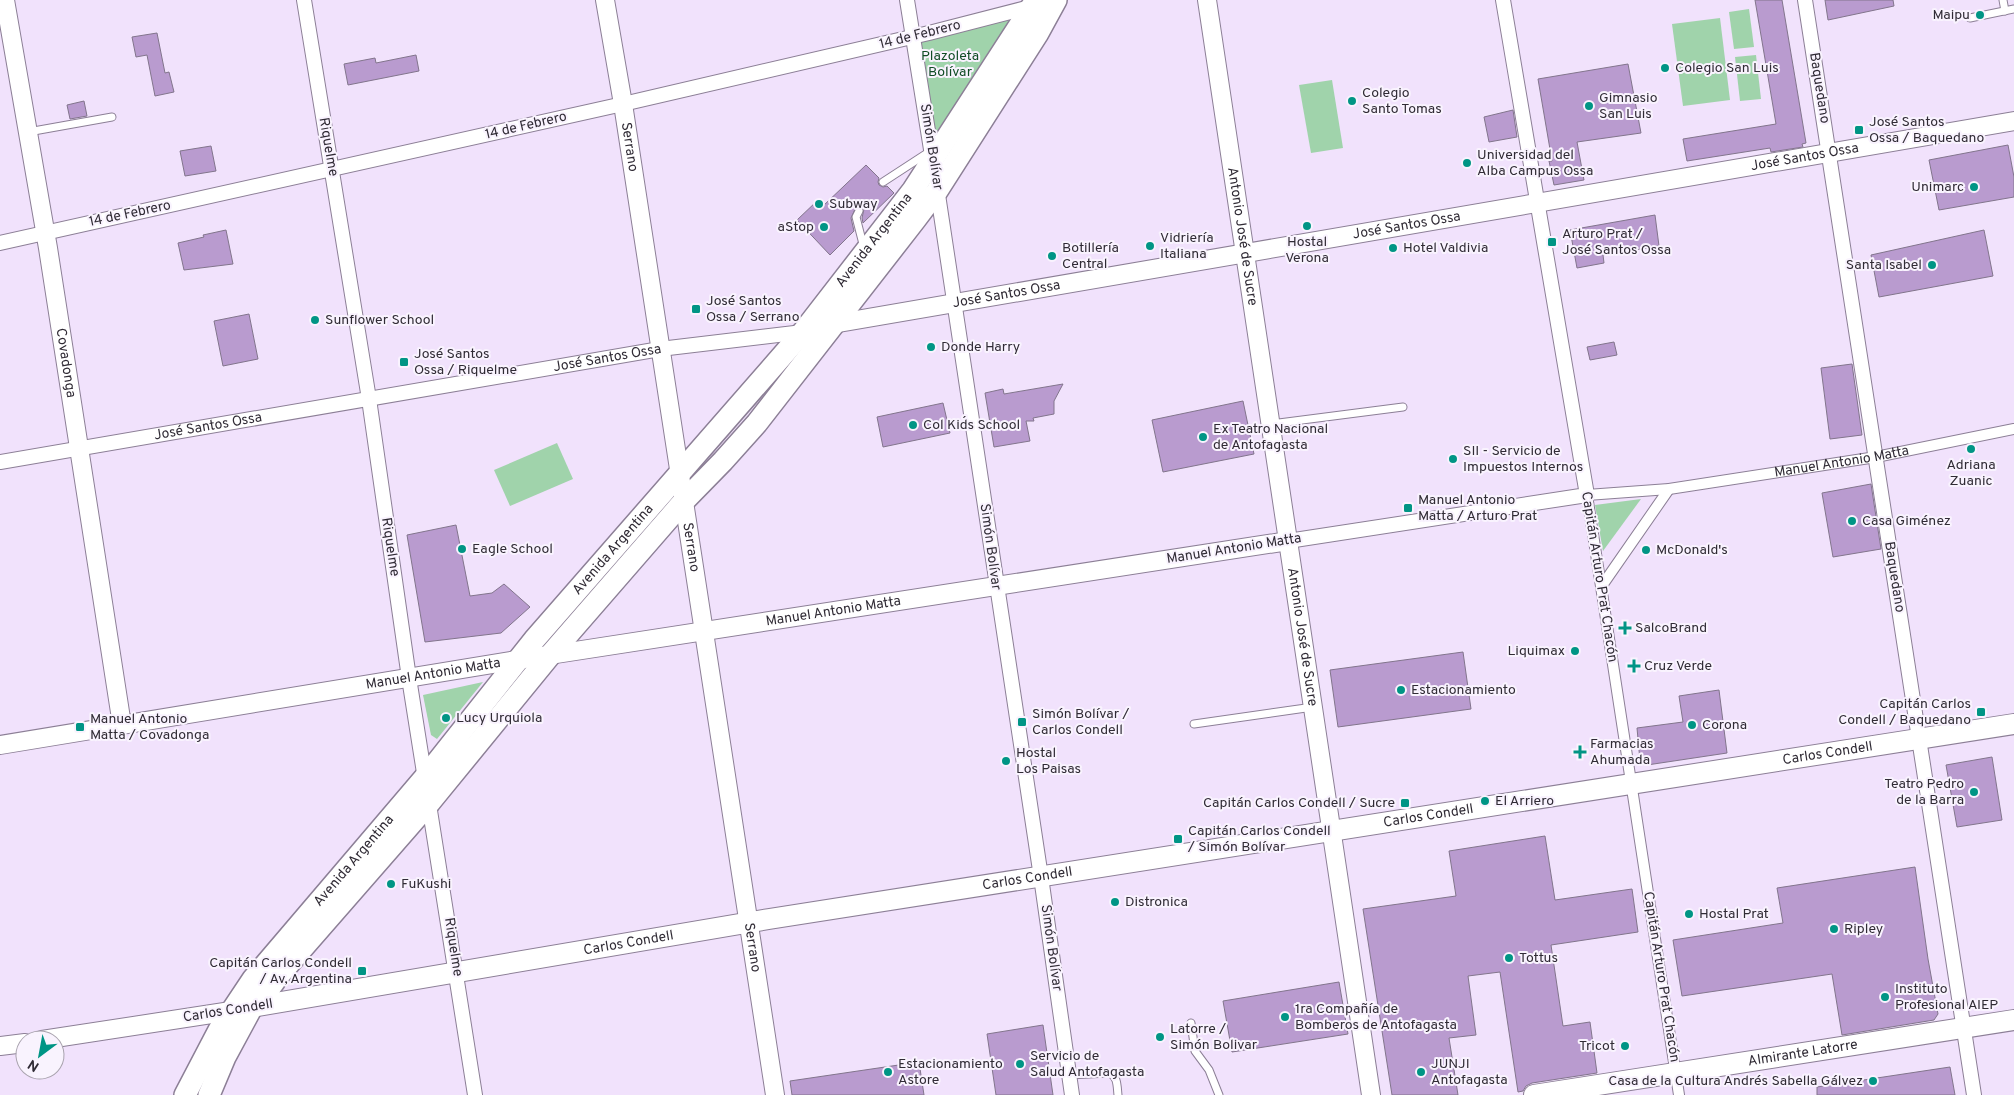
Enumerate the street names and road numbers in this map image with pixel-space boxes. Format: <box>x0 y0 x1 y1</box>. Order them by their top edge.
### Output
street label: 14 de Febrero <box>877 17 963 53</box>
street label: Baquedano <box>1805 51 1833 125</box>
street label: Simón Bolívar <box>916 103 946 192</box>
street label: 14 de Febrero <box>483 108 569 144</box>
street label: Riquelme <box>314 116 342 178</box>
street label: Serrano <box>617 121 642 173</box>
street label: José Santos Ossa <box>1749 139 1860 175</box>
street label: Antonio José de Sucre <box>1224 166 1261 307</box>
street label: Avenida Argentina <box>832 190 916 291</box>
street label: 14 de Febrero <box>87 197 173 231</box>
street label: José Santos Ossa <box>1351 208 1462 243</box>
street label: José Santos Ossa <box>951 277 1062 312</box>
street label: Covadonga <box>52 327 80 399</box>
street label: José Santos Ossa <box>552 340 662 376</box>
street label: José Santos Ossa <box>153 409 263 444</box>
street label: Manuel Antonio Matta <box>1773 442 1911 481</box>
street label: Capitán Arturo Prat Chacón <box>1577 490 1621 664</box>
street label: Avenida Argentina <box>569 501 657 598</box>
street label: Simón Bolívar <box>976 503 1005 592</box>
street label: Riquelme <box>377 516 403 578</box>
street label: Serrano <box>679 521 703 573</box>
street label: Manuel Antonio Matta <box>1165 530 1303 568</box>
street label: Baquedano <box>1880 540 1908 614</box>
street label: Antonio José de Sucre <box>1284 566 1321 707</box>
street label: Manuel Antonio Matta <box>765 592 902 630</box>
street label: Manuel Antonio Matta <box>365 654 502 693</box>
street label: Carlos Condell <box>1781 738 1874 769</box>
street label: Carlos Condell <box>1382 800 1475 831</box>
street label: Avenida Argentina <box>310 812 397 910</box>
street label: Carlos Condell <box>981 863 1074 894</box>
street label: Capitán Arturo Prat Chacón <box>1639 890 1683 1064</box>
street label: Simón Bolívar <box>1037 904 1066 993</box>
street label: Riquelme <box>440 916 466 978</box>
street label: Serrano <box>740 922 765 974</box>
street label: Carlos Condell <box>582 927 675 959</box>
street label: Carlos Condell <box>182 995 274 1027</box>
street label: Almirante Latorre <box>1747 1036 1859 1070</box>

